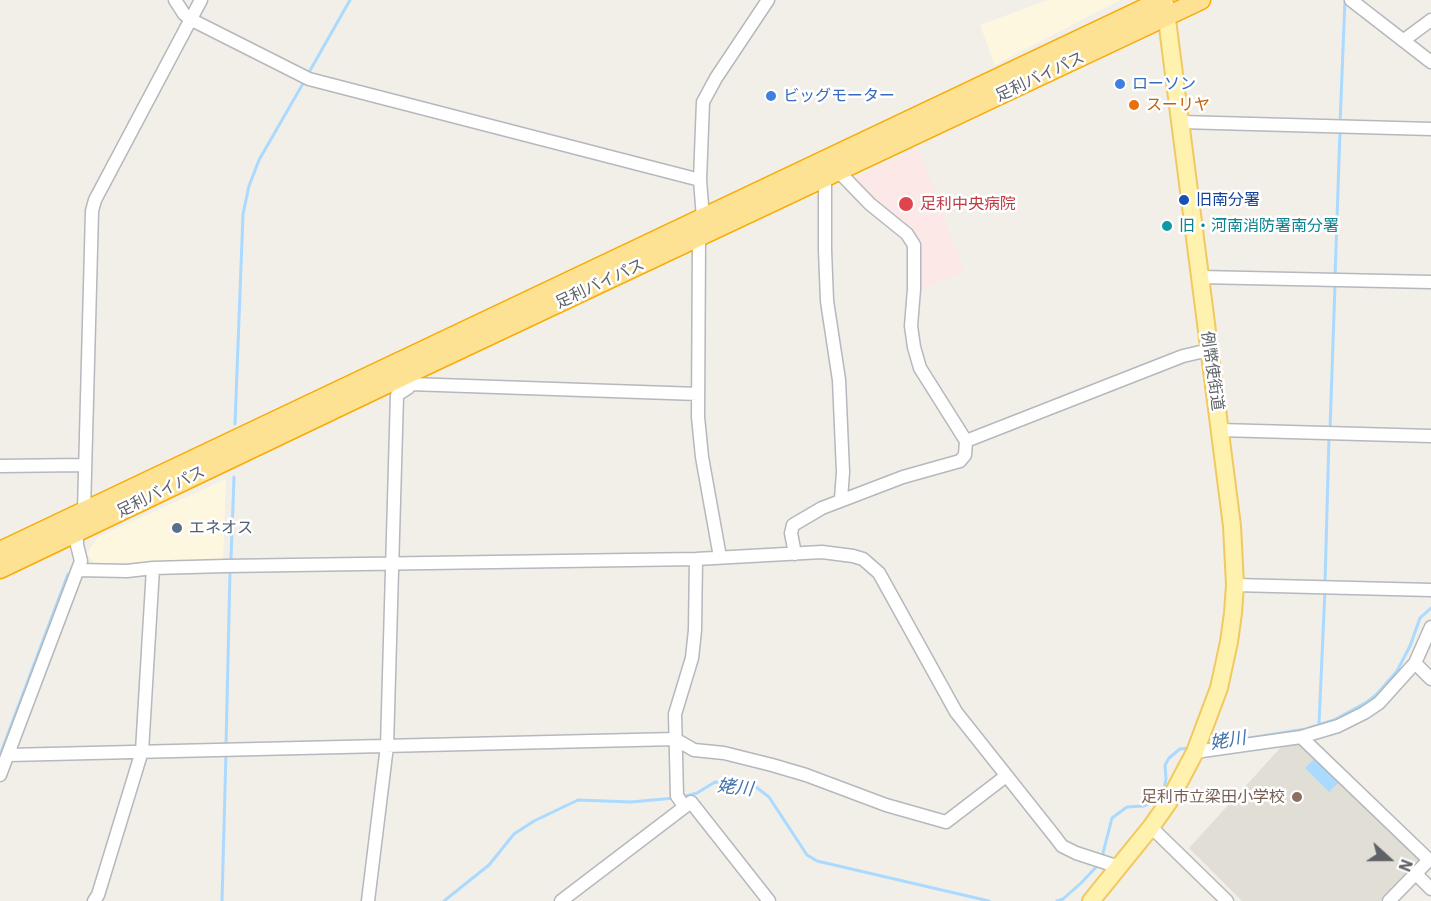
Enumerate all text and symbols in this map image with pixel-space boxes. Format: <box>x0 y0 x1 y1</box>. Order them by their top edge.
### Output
street label: 足利バイパス <box>992 48 1088 106</box>
place label: ローソン <box>1132 74 1196 94</box>
marker: ローソン <box>1113 77 1127 91</box>
place label: ビッグモーター <box>783 86 895 106</box>
marker: ビッグモーター <box>764 89 778 103</box>
place label: スーリヤ <box>1146 95 1210 115</box>
marker: スーリヤ <box>1127 98 1141 112</box>
place label: 旧南分署 <box>1196 190 1260 210</box>
marker: 旧南分署 <box>1177 193 1191 207</box>
place label: 足利中央病院 <box>920 194 1016 214</box>
marker: 足利中央病院 <box>897 195 915 213</box>
place label: 旧・河南消防署南分署 <box>1179 216 1339 236</box>
marker: 旧・河南消防署南分署 <box>1160 219 1174 233</box>
street label: 足利バイパス <box>552 255 648 313</box>
street label: 例幣使街道 <box>1197 330 1227 412</box>
street label: 足利バイパス <box>114 462 208 522</box>
place label: エネオス <box>189 518 253 538</box>
marker: エネオス <box>170 521 184 535</box>
water label: 姥川 <box>1209 728 1247 754</box>
water label: 姥川 <box>716 775 754 801</box>
place label: 足利市立梁田小学校 <box>1141 787 1285 807</box>
marker: 足利市立梁田小学校 <box>1290 790 1304 804</box>
north arrow <box>1359 829 1419 889</box>
text: N <box>1394 856 1417 874</box>

